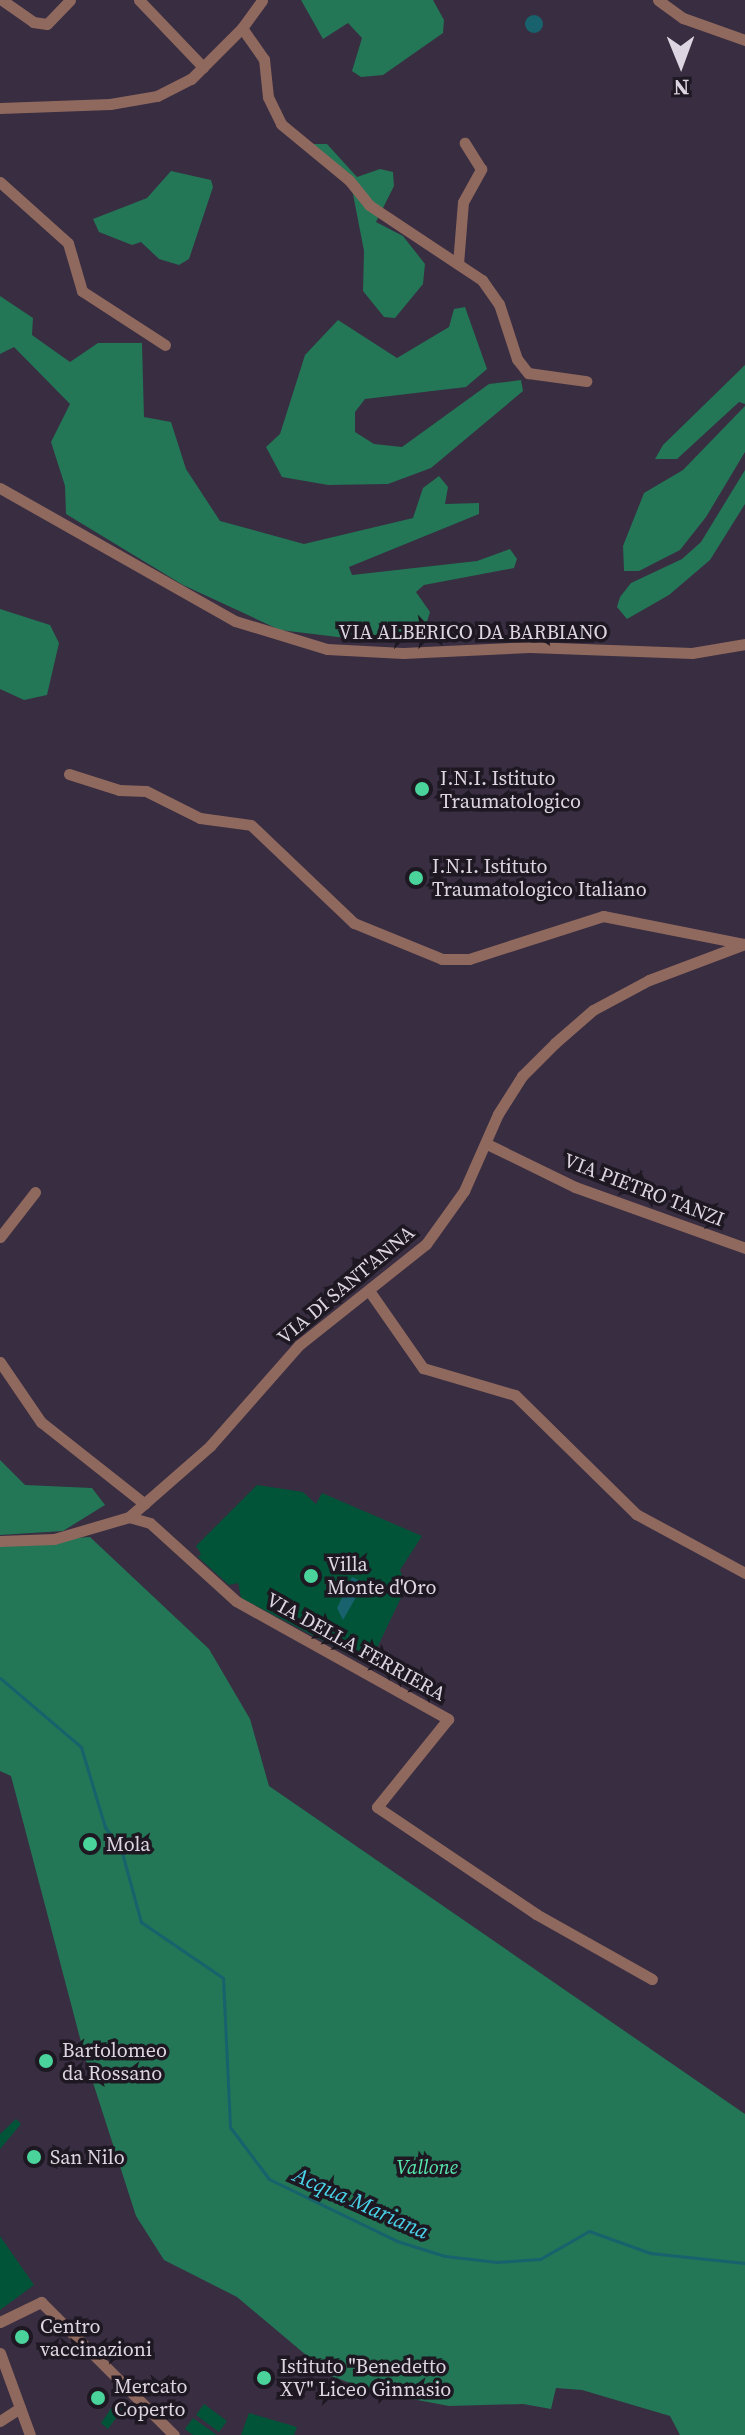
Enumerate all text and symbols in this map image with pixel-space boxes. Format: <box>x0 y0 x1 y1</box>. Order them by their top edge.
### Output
north arrow <box>641 24 721 104</box>
text: N <box>673 73 690 103</box>
street label: VIA ALBERICO DA BARBIANO <box>338 620 608 644</box>
place label: I.N.I. Istituto Traumatologico <box>440 766 581 813</box>
marker: I.N.I. Istituto Traumatologico <box>411 778 433 800</box>
place label: I.N.I. Istituto Traumatologico Italiano <box>432 854 647 901</box>
marker: I.N.I. Istituto Traumatologico Italiano <box>407 869 425 887</box>
street label: VIA PIETRO TANZI <box>560 1148 728 1232</box>
street label: VIA DI SANT'ANNA <box>273 1221 419 1349</box>
place label: Villa Monte d'Oro <box>327 1552 436 1599</box>
marker: Villa Monte d'Oro <box>302 1567 320 1585</box>
street label: VIA DELLA FERRIERA <box>262 1588 450 1706</box>
place label: Mola <box>106 1832 150 1856</box>
marker: Mola <box>81 1835 99 1853</box>
place label: Bartolomeo da Rossano <box>62 2038 167 2085</box>
marker: Bartolomeo da Rossano <box>37 2052 55 2070</box>
place label: San Nilo <box>50 2145 125 2169</box>
marker: San Nilo <box>25 2148 43 2166</box>
park label: Vallone <box>396 2155 458 2179</box>
water label: Acqua Mariana <box>289 2161 433 2245</box>
place label: Centro vaccinazioni <box>40 2314 152 2361</box>
marker: Centro vaccinazioni <box>11 2326 33 2348</box>
place label: Istituto "Benedetto XV" Liceo Ginnasio <box>280 2354 451 2401</box>
marker: Istituto "Benedetto XV" Liceo Ginnasio <box>255 2369 273 2387</box>
place label: Mercato Coperto <box>114 2374 188 2421</box>
marker: Mercato Coperto <box>89 2389 107 2407</box>

